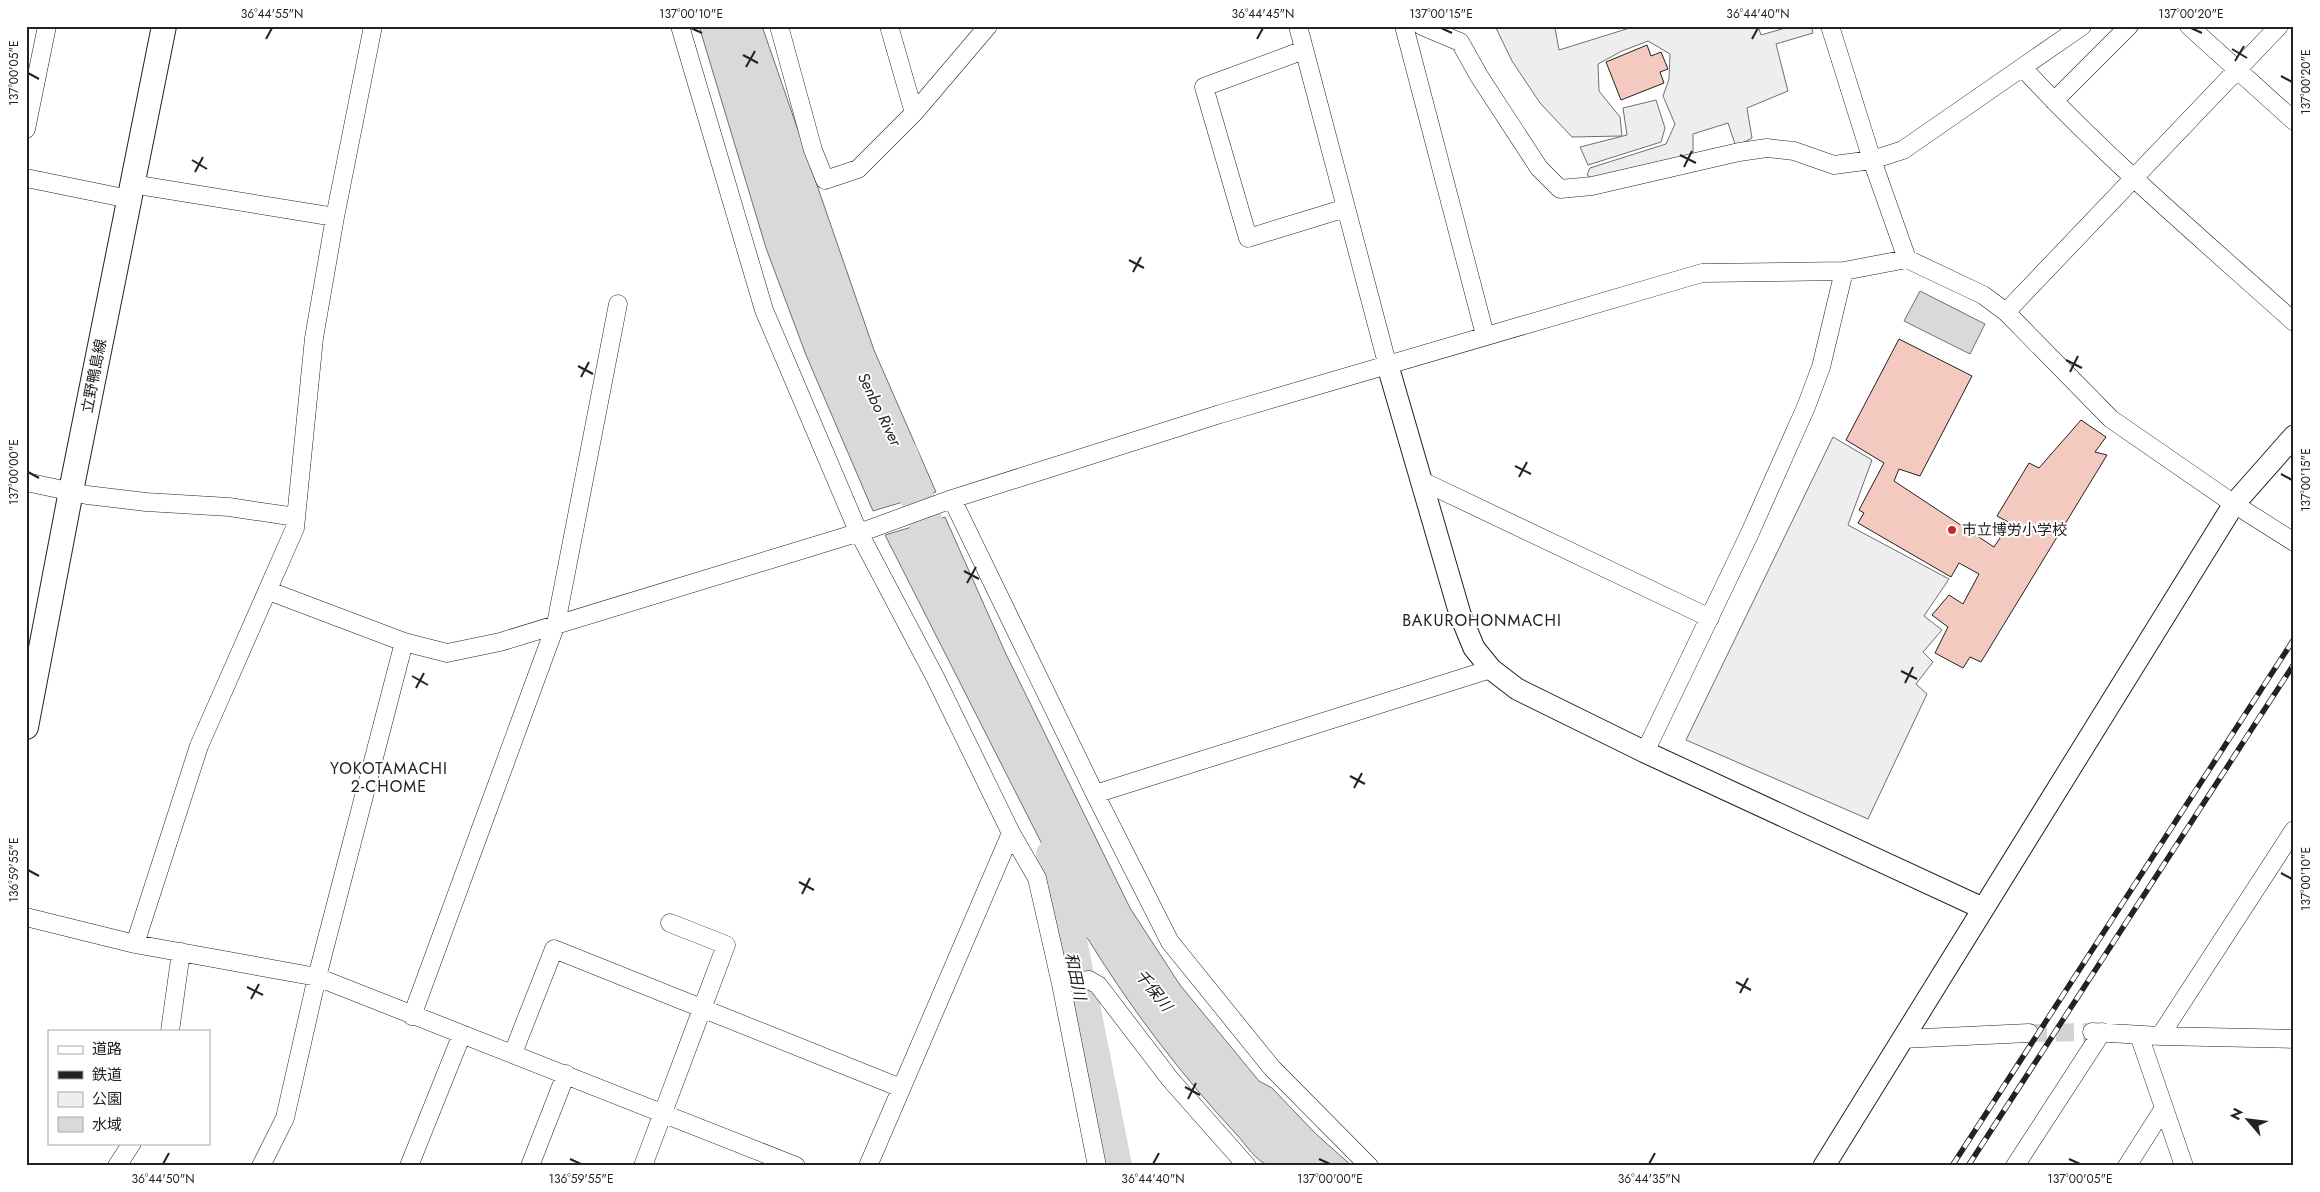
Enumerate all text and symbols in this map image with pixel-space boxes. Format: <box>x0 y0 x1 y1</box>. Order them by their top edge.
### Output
text: 36°44'55"N <box>241 5 303 23</box>
text: 137°00'10"E <box>659 5 723 23</box>
text: 36°44'45"N <box>1232 5 1294 23</box>
text: 137°00'15"E <box>1409 5 1473 23</box>
text: 36°44'40"N <box>1726 5 1790 23</box>
text: 137°00'20"E <box>2158 5 2224 23</box>
text: 137°00'05"E <box>5 40 23 106</box>
text: 137°00'20"E <box>2297 49 2315 115</box>
street label: 立野鴨島線 <box>76 337 112 415</box>
water label: Senbo River <box>852 368 908 451</box>
text: 137°00'00"E <box>5 439 23 505</box>
text: 137°00'15"E <box>2297 448 2315 512</box>
place label: 市立博労小学校 <box>1962 519 2067 541</box>
marker: 市立博労小学校 <box>1946 524 1958 536</box>
district label: BAKUROHONMACHI <box>1402 609 1562 632</box>
district label: YOKOTAMACHI 2-CHOME <box>330 757 448 798</box>
text: 136°59'55"E <box>5 837 23 903</box>
text: 137°00'10"E <box>2297 847 2315 911</box>
water label: 和田川 <box>1059 950 1092 1004</box>
water label: 千保川 <box>1130 964 1179 1018</box>
legend <box>48 1030 210 1144</box>
text: 道路 <box>92 1038 122 1060</box>
text: 鉄道 <box>92 1064 122 1086</box>
text: 公園 <box>92 1088 122 1110</box>
north arrow <box>2222 1094 2272 1144</box>
text: N <box>2225 1104 2248 1124</box>
text: 水域 <box>92 1114 122 1136</box>
text: 36°44'50"N <box>131 1170 195 1188</box>
text: 136°59'55"E <box>548 1170 614 1188</box>
text: 36°44'40"N <box>1121 1170 1185 1188</box>
text: 137°00'00"E <box>1297 1170 1363 1188</box>
text: 36°44'35"N <box>1618 1170 1680 1188</box>
text: 137°00'05"E <box>2047 1170 2113 1188</box>

